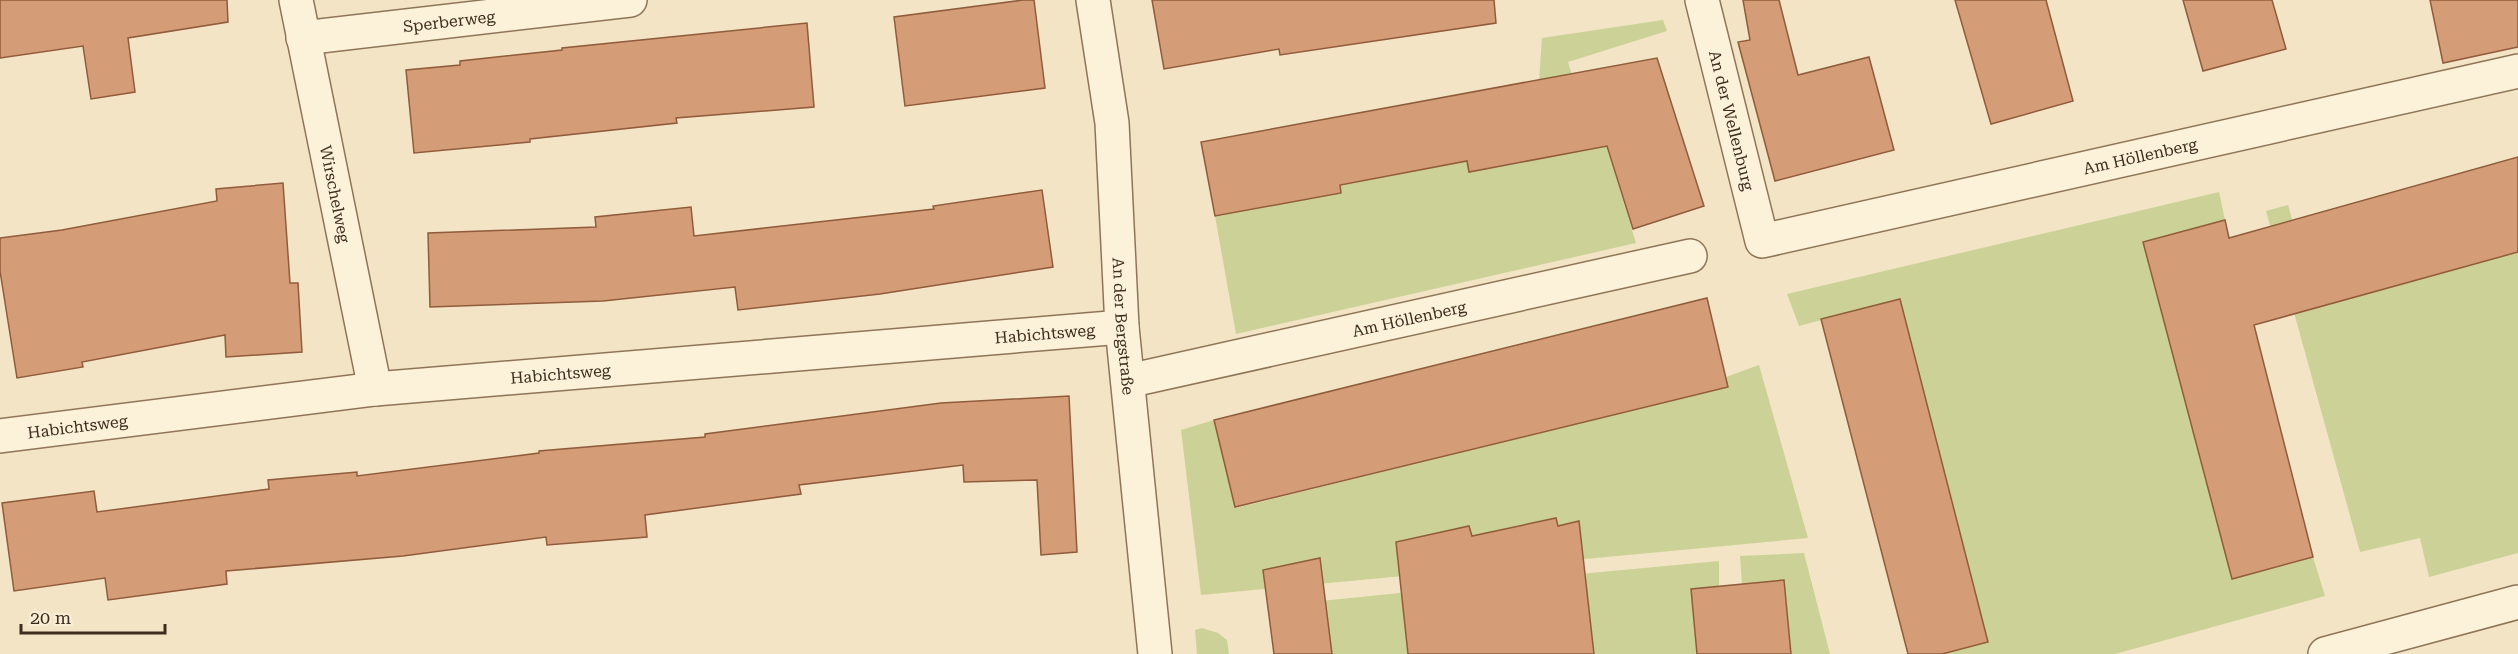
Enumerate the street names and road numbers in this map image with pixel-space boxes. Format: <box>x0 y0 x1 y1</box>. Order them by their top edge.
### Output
street label: Sperberweg <box>402 6 497 36</box>
street label: An der Wellenburg <box>1705 48 1759 193</box>
street label: Am Höllenberg <box>2081 134 2200 178</box>
street label: Wirschelweg <box>316 144 355 245</box>
street label: An der Bergstraße <box>1109 257 1138 396</box>
street label: Am Höllenberg <box>1350 296 1469 340</box>
street label: Habichtsweg <box>994 320 1097 347</box>
street label: Habichtsweg <box>509 360 612 387</box>
street label: Habichtsweg <box>26 410 129 442</box>

